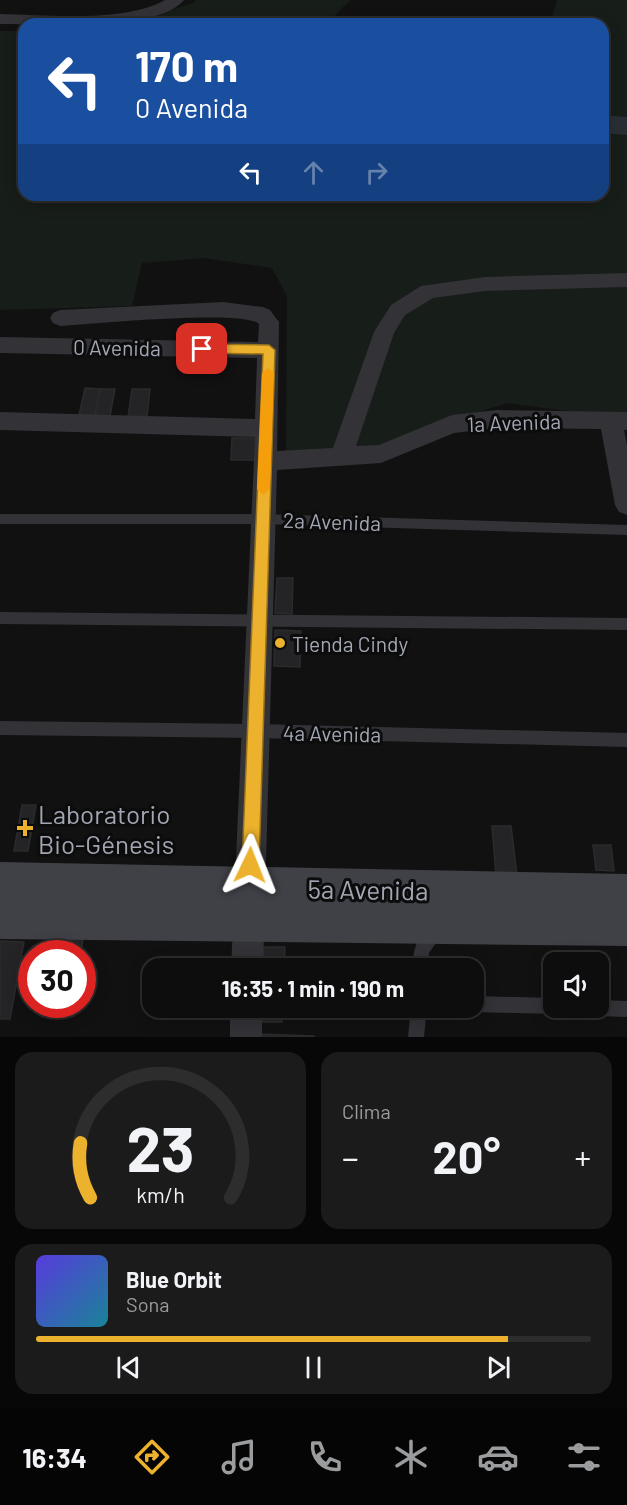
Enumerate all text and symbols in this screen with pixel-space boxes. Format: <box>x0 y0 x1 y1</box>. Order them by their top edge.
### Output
text: 170 m <box>135 40 238 90</box>
icon: left <box>36 42 114 120</box>
text: 0 Avenida <box>135 91 248 123</box>
icon: left <box>234 156 267 189</box>
icon: ahead <box>297 156 330 189</box>
icon: right <box>360 156 393 189</box>
pin <box>176 323 227 374</box>
icon: arrive <box>185 332 218 365</box>
street label: 0 Avenida <box>73 334 161 360</box>
street label: 1a Avenida <box>467 408 561 436</box>
street label: 2a Avenida <box>283 507 381 535</box>
place label: Tienda Cindy <box>292 631 409 656</box>
marker: Tienda Cindy <box>273 636 287 650</box>
street label: 4a Avenida <box>283 720 381 746</box>
place label: Laboratorio Bio-Génesis <box>38 798 174 859</box>
marker: Laboratorio Bio-Génesis <box>16 819 34 837</box>
position arrow <box>218 833 282 897</box>
street label: 5a Avenida <box>307 872 429 906</box>
speed limit sign: 30 <box>18 940 96 1018</box>
map controls <box>543 952 609 1018</box>
button: sound <box>543 952 609 1018</box>
text: 16:35 · 1 min · 190 m <box>222 975 404 1001</box>
text: Clima <box>342 1099 391 1123</box>
text: 23 <box>127 1110 194 1184</box>
text: 20° <box>433 1129 500 1183</box>
text: − <box>342 1137 359 1177</box>
text: + <box>575 1137 591 1177</box>
text: km/h <box>136 1182 185 1207</box>
text: Blue Orbit <box>126 1266 222 1292</box>
text: Sona <box>126 1292 170 1316</box>
icon: previous <box>112 1351 145 1384</box>
icon: pause <box>297 1351 330 1384</box>
icon: next <box>482 1351 515 1384</box>
icon: directions <box>131 1436 173 1478</box>
icon: music <box>218 1436 260 1478</box>
icon: phone <box>304 1436 346 1478</box>
icon: climate <box>390 1436 432 1478</box>
icon: car <box>477 1436 519 1478</box>
icon: filters <box>563 1436 605 1478</box>
text: 16:34 <box>22 1441 87 1473</box>

